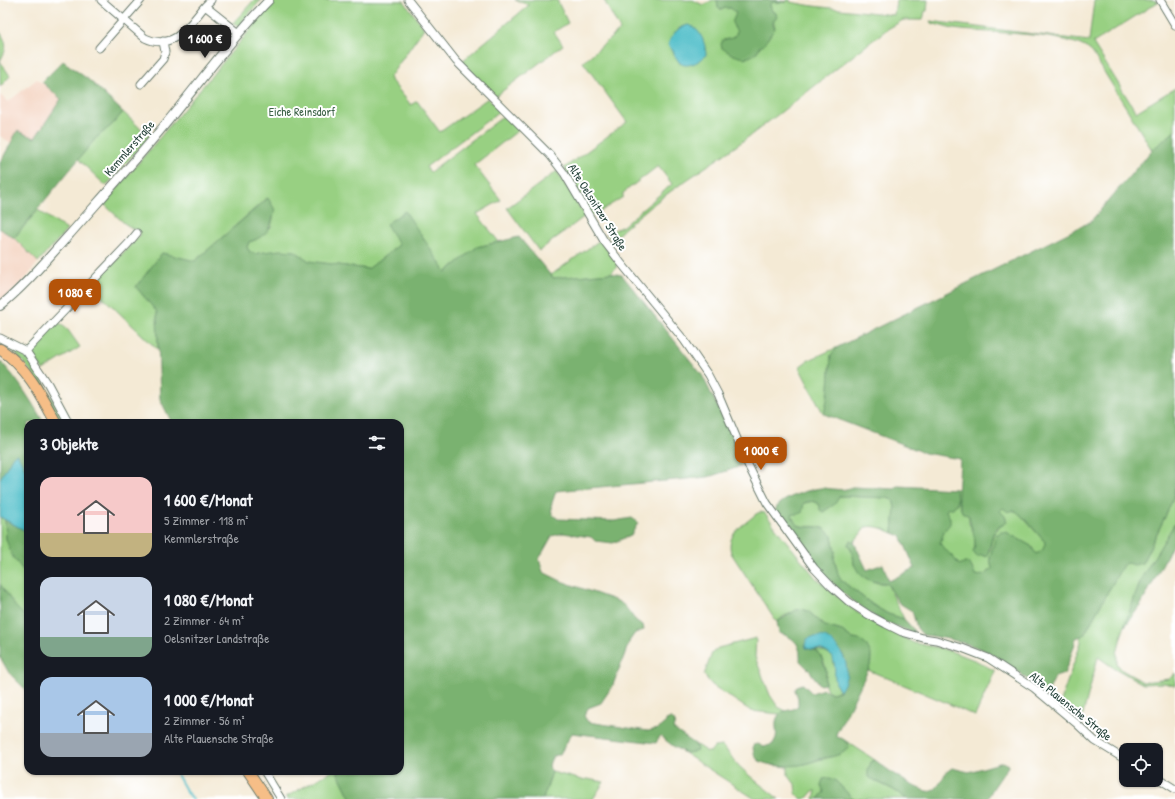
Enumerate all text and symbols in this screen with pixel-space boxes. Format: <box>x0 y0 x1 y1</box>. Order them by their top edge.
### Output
pin: 1 600 € <box>168 25 242 59</box>
text: 1 600 € <box>188 29 222 47</box>
park label: Eiche Reinsdorf <box>269 103 336 120</box>
street label: Kemmlerstraße <box>100 116 158 180</box>
street label: Alte Oelsnitzer Straße <box>564 160 632 254</box>
pin: 1 080 € <box>38 279 112 313</box>
text: 1 080 € <box>58 283 92 301</box>
text: 3 Objekte <box>40 432 98 455</box>
icon: filters <box>366 432 388 454</box>
pin: 1 000 € <box>724 437 798 471</box>
text: 1 000 € <box>744 441 778 459</box>
text: 1 600 €/Monat <box>164 488 253 511</box>
icon: home <box>72 493 120 541</box>
text: 5 Zimmer · 118 m² <box>164 511 248 529</box>
text: Kemmlerstraße <box>164 529 239 547</box>
text: 1 080 €/Monat <box>164 588 253 611</box>
icon: home <box>72 593 120 641</box>
text: 2 Zimmer · 64 m² <box>164 611 244 629</box>
text: Oelsnitzer Landstraße <box>164 629 269 647</box>
street label: Alte Plauensche Straße <box>1026 668 1116 745</box>
text: 1 000 €/Monat <box>164 688 253 711</box>
icon: home <box>72 693 120 741</box>
text: 2 Zimmer · 56 m² <box>164 711 245 729</box>
text: Alte Plauensche Straße <box>164 729 274 747</box>
map controls <box>1119 743 1163 787</box>
button: locate <box>1119 743 1163 787</box>

